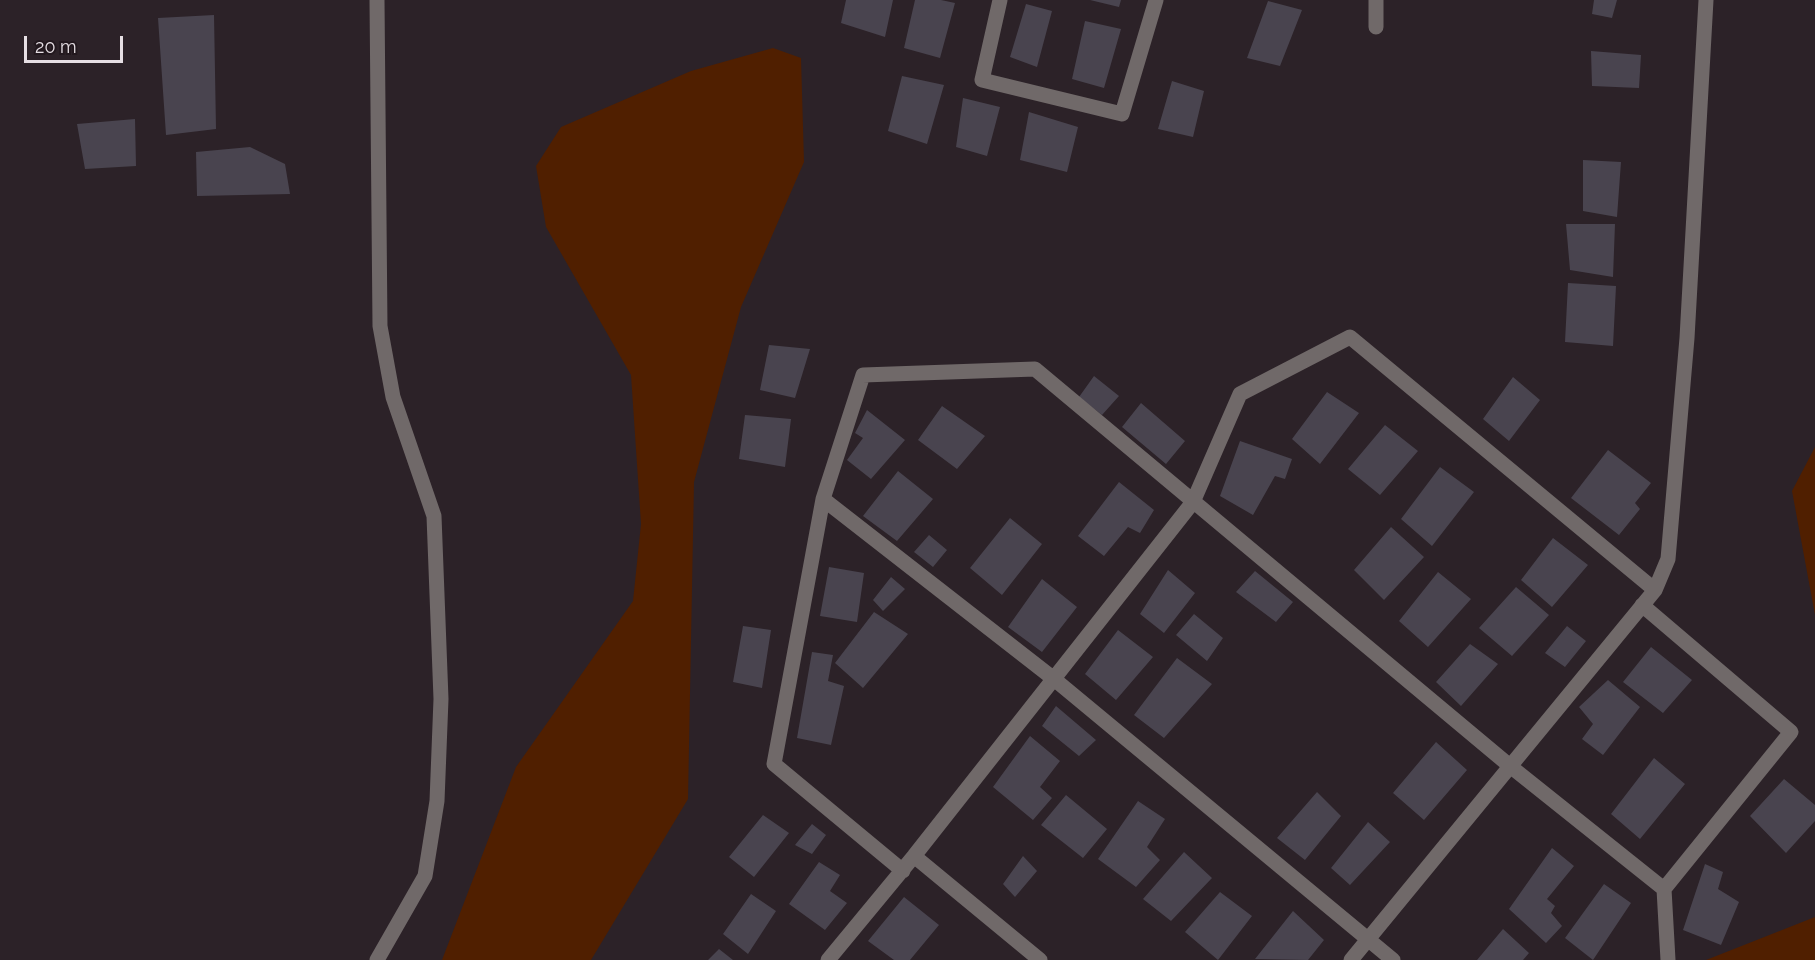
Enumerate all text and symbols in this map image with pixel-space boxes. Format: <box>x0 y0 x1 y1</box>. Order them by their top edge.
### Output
scale bar <box>27 24 126 62</box>
text: 20 m <box>35 36 77 57</box>

